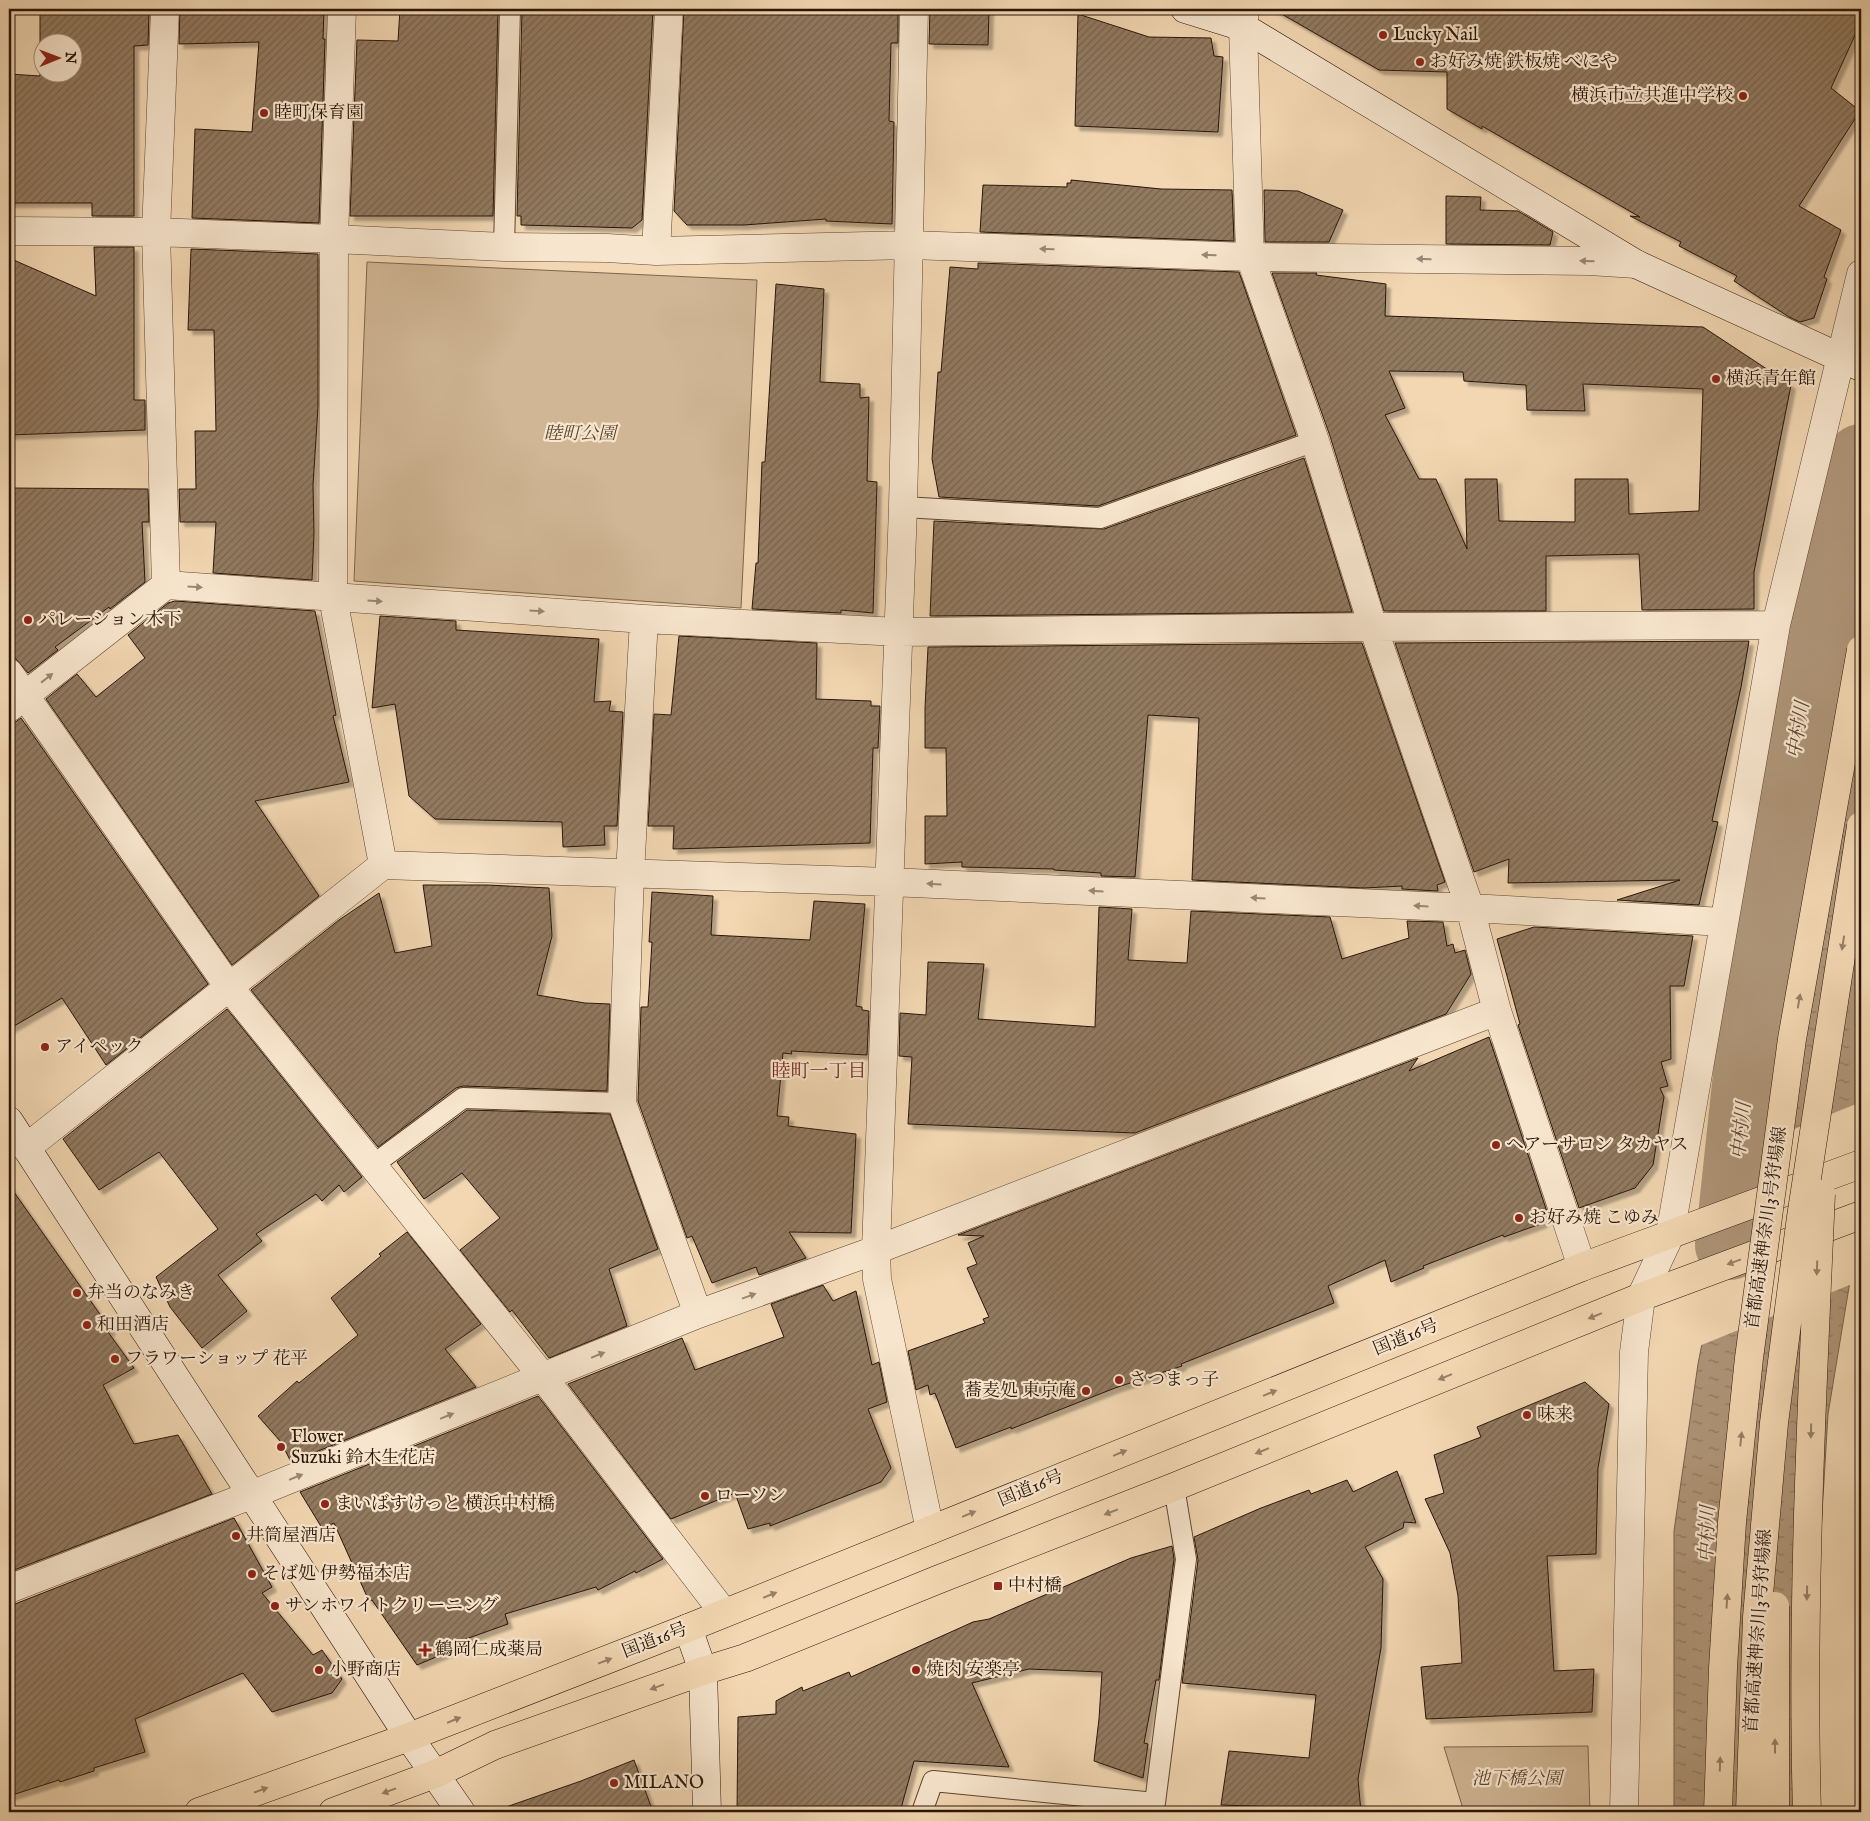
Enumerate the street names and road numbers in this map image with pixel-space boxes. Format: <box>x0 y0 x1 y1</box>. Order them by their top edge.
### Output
street label: 首都高速神奈川3号狩場線 <box>1741 1125 1793 1331</box>
street label: 国道16号 <box>1370 1315 1442 1361</box>
street label: 国道16号 <box>995 1466 1067 1512</box>
street label: 首都高速神奈川3号狩場線 <box>1740 1528 1778 1734</box>
street label: 国道16号 <box>619 1618 691 1664</box>

